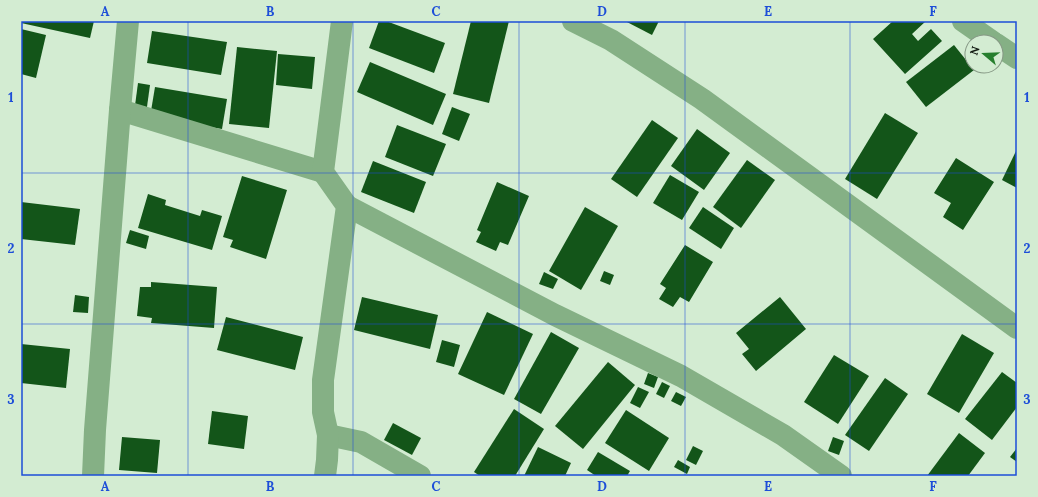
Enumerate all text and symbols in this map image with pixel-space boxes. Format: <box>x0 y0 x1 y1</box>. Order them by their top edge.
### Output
text: A <box>101 3 110 20</box>
text: B <box>266 3 275 20</box>
text: C <box>432 3 441 20</box>
text: D <box>597 3 607 20</box>
text: E <box>764 3 772 20</box>
text: F <box>929 3 937 20</box>
north arrow <box>964 34 1004 74</box>
text: N <box>967 44 983 57</box>
text: 1 <box>8 89 14 106</box>
text: 1 <box>1024 89 1030 106</box>
text: 2 <box>8 240 15 257</box>
text: 2 <box>1024 240 1031 257</box>
text: 3 <box>7 391 15 408</box>
text: 3 <box>1023 391 1031 408</box>
text: A <box>101 478 110 495</box>
text: B <box>266 478 275 495</box>
text: C <box>432 478 441 495</box>
text: D <box>597 478 607 495</box>
text: E <box>764 478 772 495</box>
text: F <box>929 478 937 495</box>

